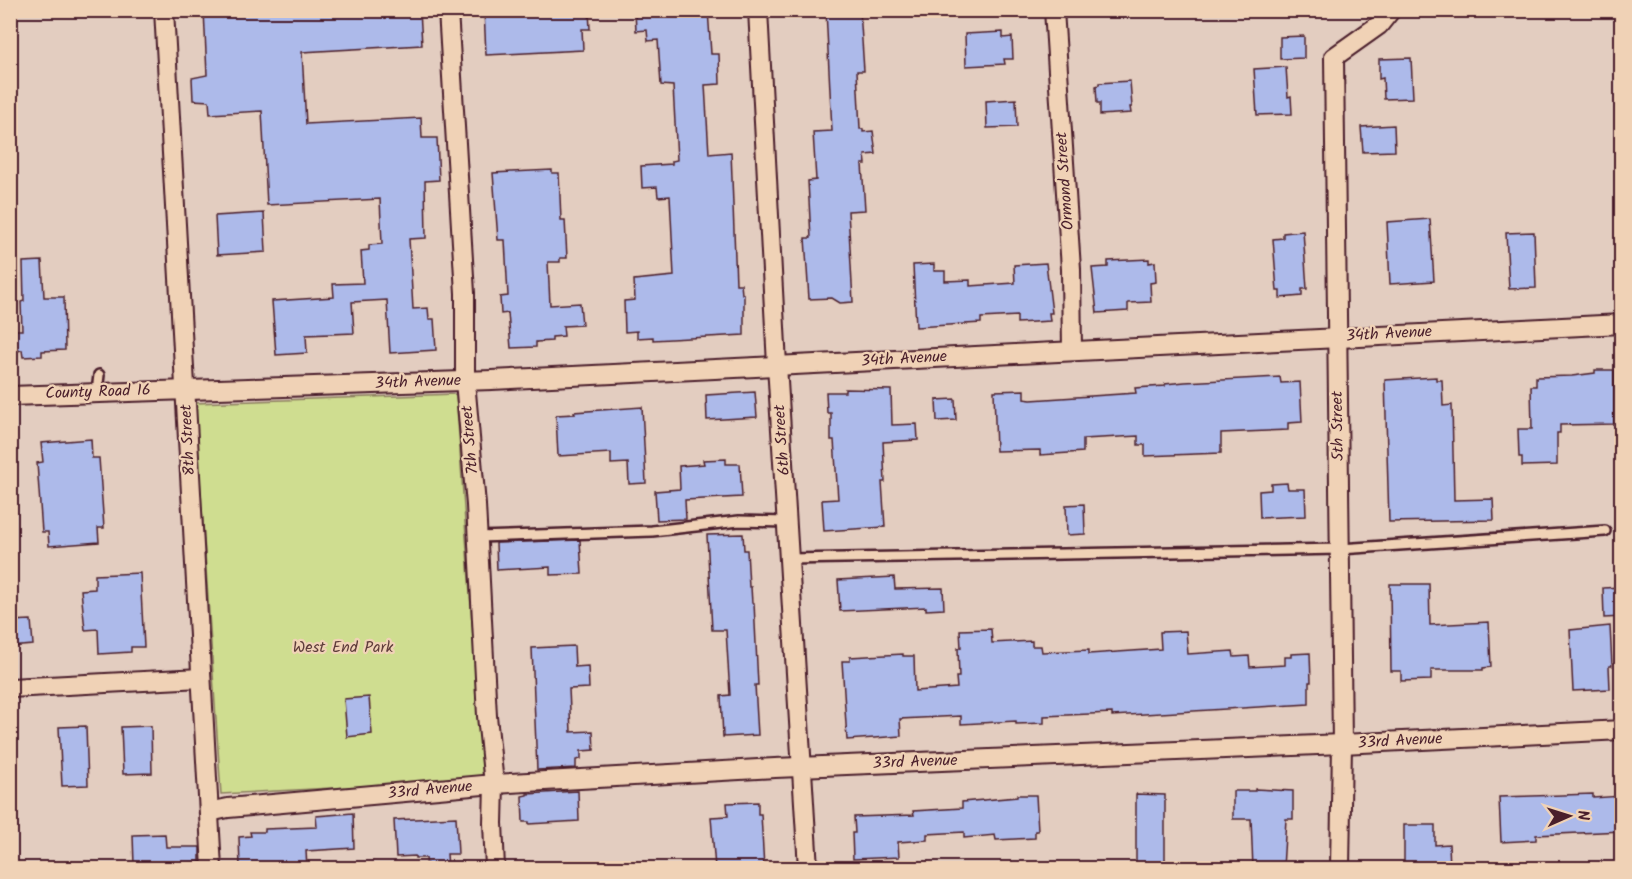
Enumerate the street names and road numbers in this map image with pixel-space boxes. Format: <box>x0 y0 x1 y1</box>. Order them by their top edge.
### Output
street label: Ormond Street <box>1049 130 1081 231</box>
street label: 34th Avenue <box>1345 319 1433 349</box>
street label: 34th Avenue <box>860 344 948 374</box>
street label: 34th Avenue <box>374 368 462 396</box>
street label: County Road 16 <box>45 378 151 406</box>
street label: 5th Street <box>1325 390 1351 461</box>
street label: 8th Street <box>174 403 202 476</box>
street label: 6th Street <box>767 403 797 476</box>
street label: 7th Street <box>454 404 485 476</box>
street label: 33rd Avenue <box>1357 726 1443 756</box>
street label: 33rd Avenue <box>872 748 958 776</box>
street label: 33rd Avenue <box>387 774 473 806</box>

